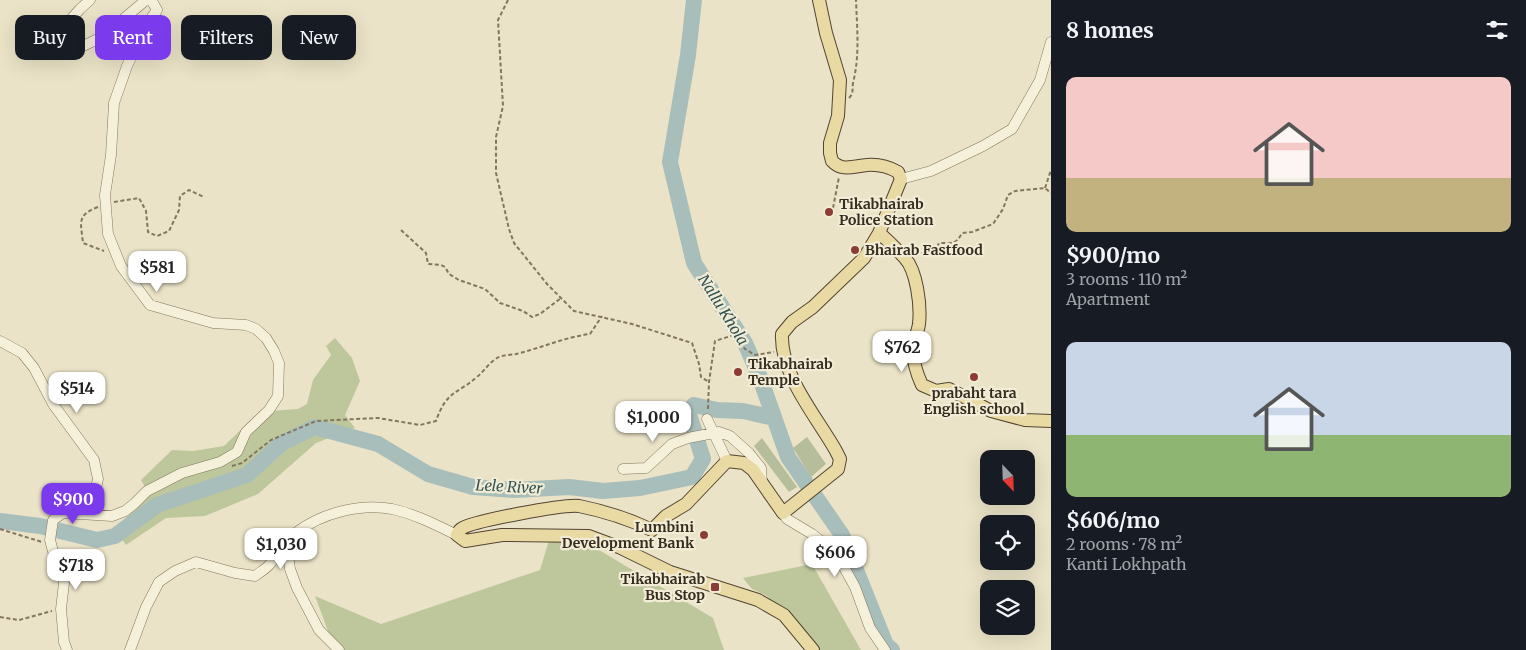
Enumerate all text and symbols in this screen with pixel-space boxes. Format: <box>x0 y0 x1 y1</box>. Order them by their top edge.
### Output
chip: Buy <box>15 15 85 60</box>
chip: Rent <box>95 15 171 60</box>
chip: Filters <box>181 15 272 60</box>
chip: New <box>282 15 356 60</box>
icon: filters <box>1483 16 1511 44</box>
text: 8 homes <box>1066 17 1154 44</box>
icon: home <box>1244 109 1334 199</box>
place label: Tikabhairab Police Station <box>839 195 934 229</box>
marker: Tikabhairab Police Station <box>823 206 835 218</box>
place label: Bhairab Fastfood <box>865 241 983 259</box>
text: $900/mo <box>1066 242 1160 269</box>
marker: Bhairab Fastfood <box>849 244 861 256</box>
pin: $581 <box>127 250 187 293</box>
text: $581 <box>139 257 175 277</box>
text: 3 rooms · 110 m² <box>1066 269 1187 289</box>
water label: Nallu Khola <box>694 271 753 349</box>
text: Apartment <box>1066 289 1150 309</box>
pin: $762 <box>872 330 932 373</box>
text: $762 <box>883 337 921 357</box>
place label: Tikabhairab Temple <box>748 355 833 389</box>
marker: Tikabhairab Temple <box>732 366 744 378</box>
marker: prabaht tara English school <box>968 371 980 383</box>
pin: $514 <box>47 372 107 414</box>
icon: home <box>1244 374 1334 464</box>
text: $514 <box>59 378 95 398</box>
place label: prabaht tara English school <box>923 384 1025 418</box>
pin: $1,000 <box>612 400 694 443</box>
text: $1,000 <box>626 407 680 427</box>
north arrow <box>980 450 1035 505</box>
map controls <box>980 450 1035 635</box>
water label: Lele River <box>475 475 544 498</box>
pin: $900 <box>43 482 103 525</box>
text: $900 <box>52 489 94 509</box>
text: $606/mo <box>1066 507 1160 534</box>
button: locate <box>980 515 1035 570</box>
place label: Lumbini Development Bank <box>562 518 695 552</box>
pin: $1,030 <box>240 528 322 570</box>
marker: Lumbini Development Bank <box>698 529 710 541</box>
text: $1,030 <box>255 534 307 554</box>
text: 2 rooms · 78 m² <box>1066 534 1182 554</box>
pin: $606 <box>805 536 865 578</box>
text: $606 <box>815 542 855 562</box>
pin: $718 <box>46 548 106 591</box>
text: Kanti Lokhpath <box>1066 554 1187 574</box>
text: $718 <box>58 555 94 575</box>
place label: Tikabhairab Bus Stop <box>620 570 705 604</box>
button: layers <box>980 580 1035 635</box>
marker: Tikabhairab Bus Stop <box>709 581 721 593</box>

